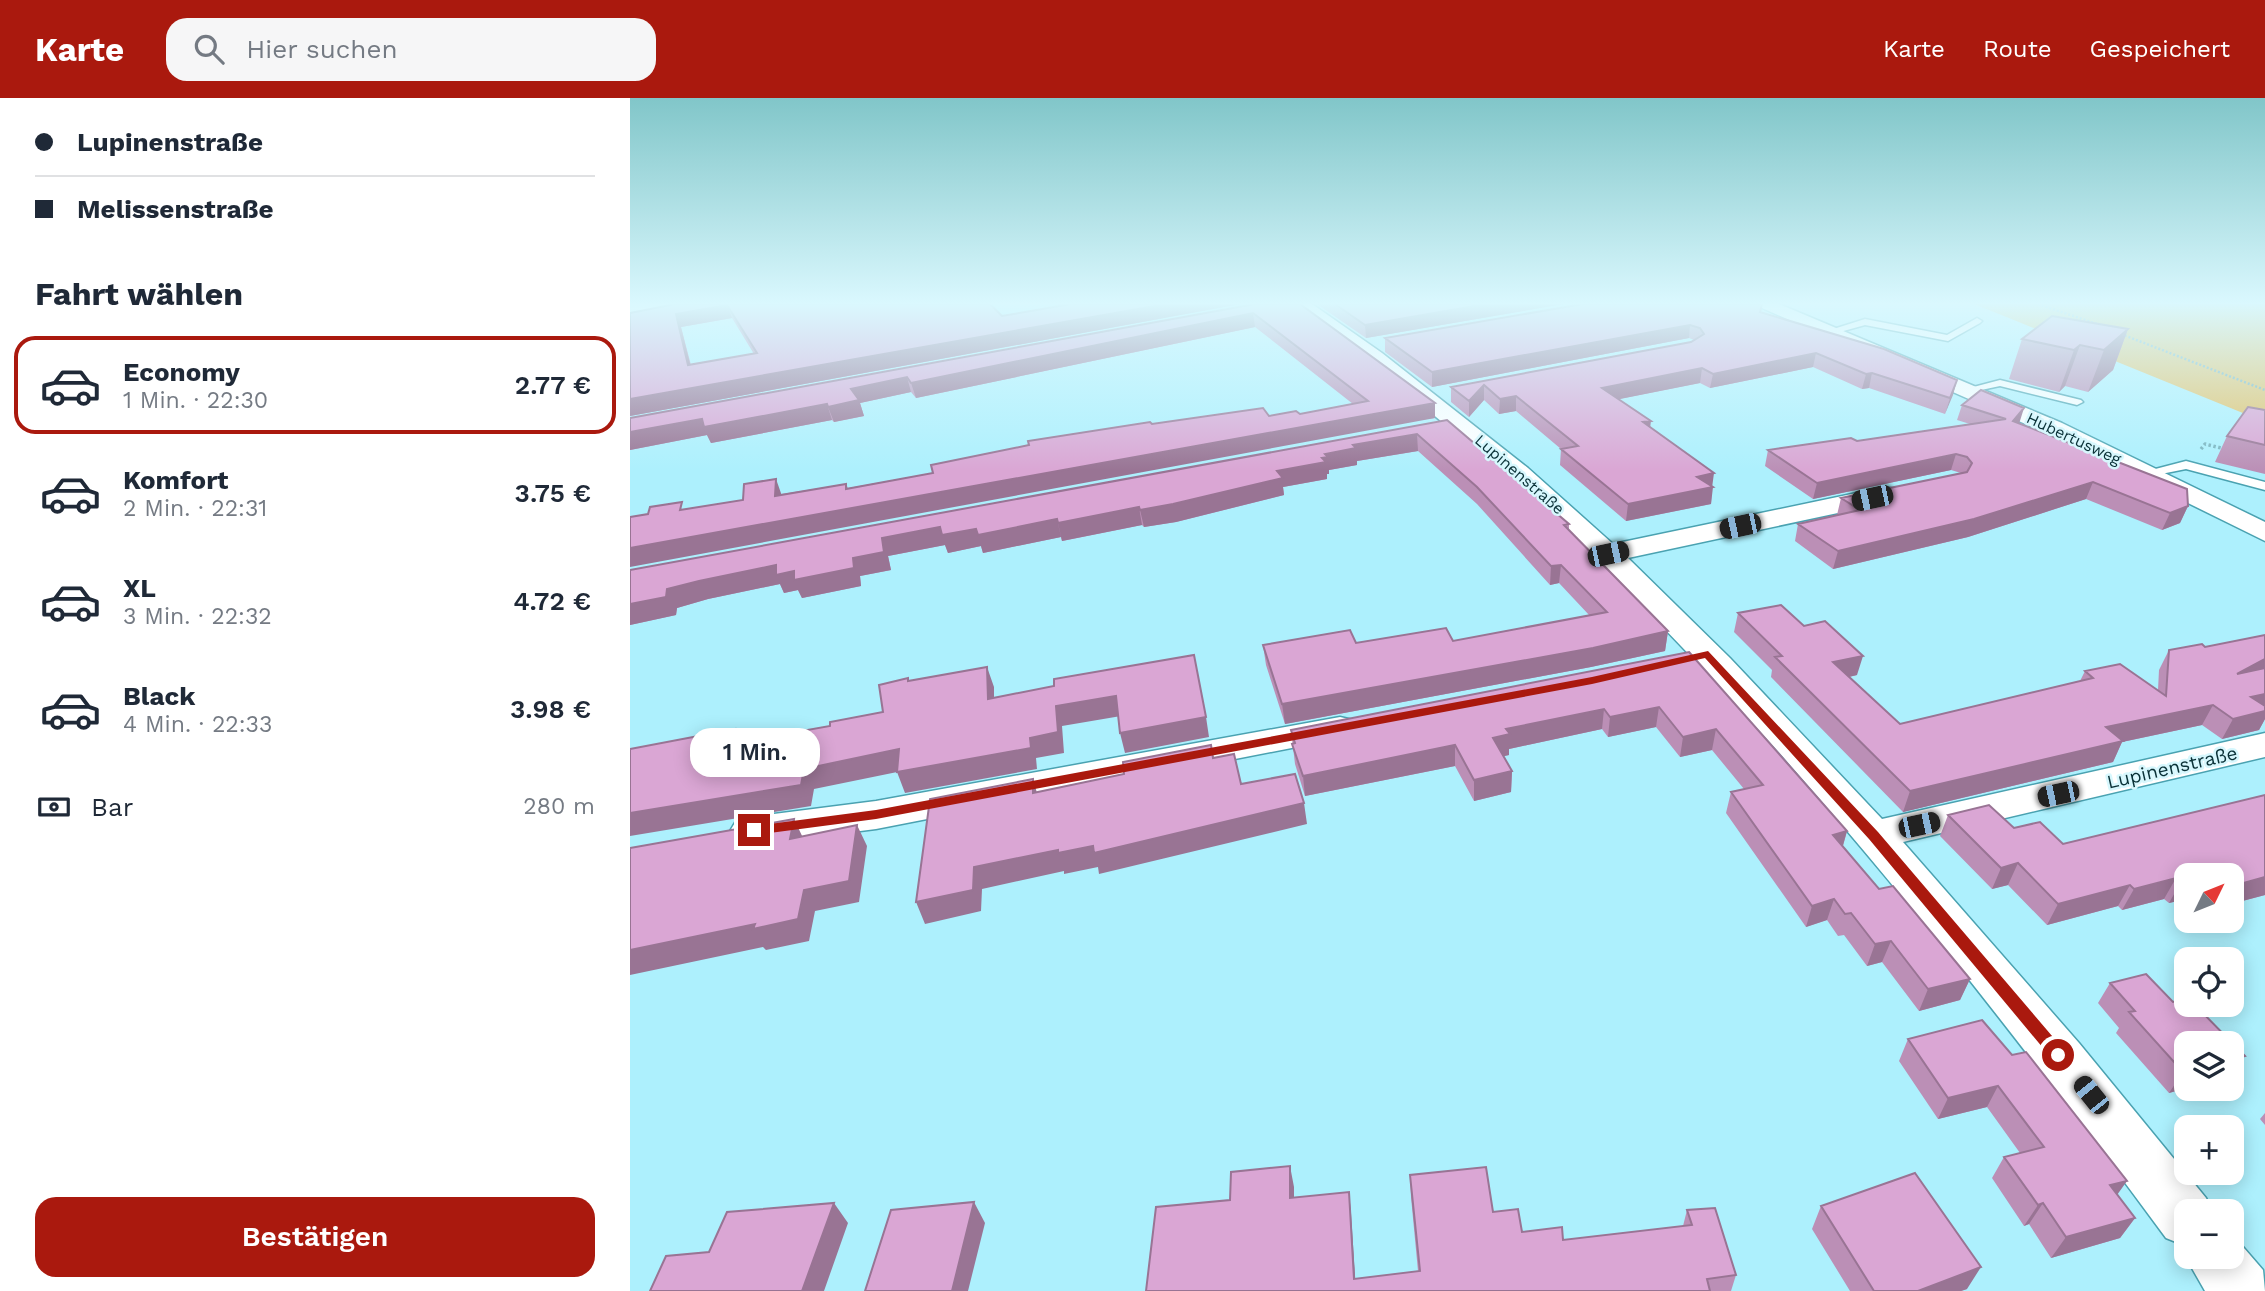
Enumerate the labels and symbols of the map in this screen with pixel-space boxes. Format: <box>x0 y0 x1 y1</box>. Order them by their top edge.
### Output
street label: Hubertusweg <box>2023 408 2125 469</box>
street label: Lupinenstraße <box>1471 430 1568 518</box>
car <box>1850 483 1895 513</box>
car <box>1718 511 1763 541</box>
car <box>1586 539 1631 569</box>
callout: 1 Min. <box>689 728 819 778</box>
street label: Lupinenstraße <box>2105 741 2240 794</box>
car <box>2036 779 2081 809</box>
car <box>1897 810 1942 840</box>
route end <box>738 814 770 846</box>
north arrow <box>2174 863 2244 933</box>
route start <box>2042 1039 2074 1071</box>
car <box>2070 1072 2113 1118</box>

